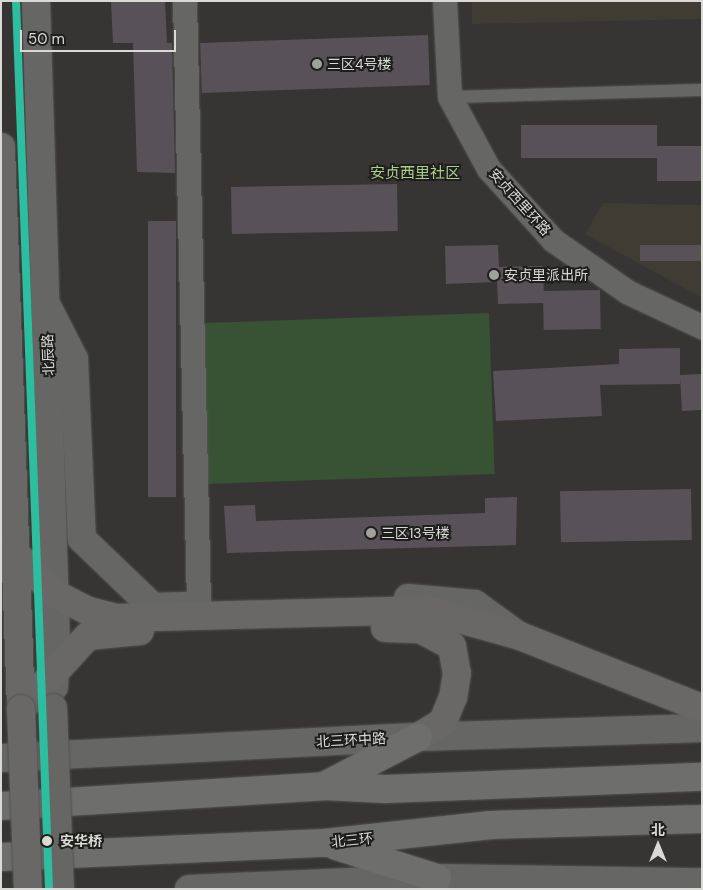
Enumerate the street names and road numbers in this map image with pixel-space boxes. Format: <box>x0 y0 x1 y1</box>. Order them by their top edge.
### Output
street label: 安贞西里环路 <box>486 165 554 239</box>
street label: 北辰路 <box>39 334 57 376</box>
street label: 北三环中路 <box>316 730 386 750</box>
street label: 北三环 <box>330 829 374 851</box>

